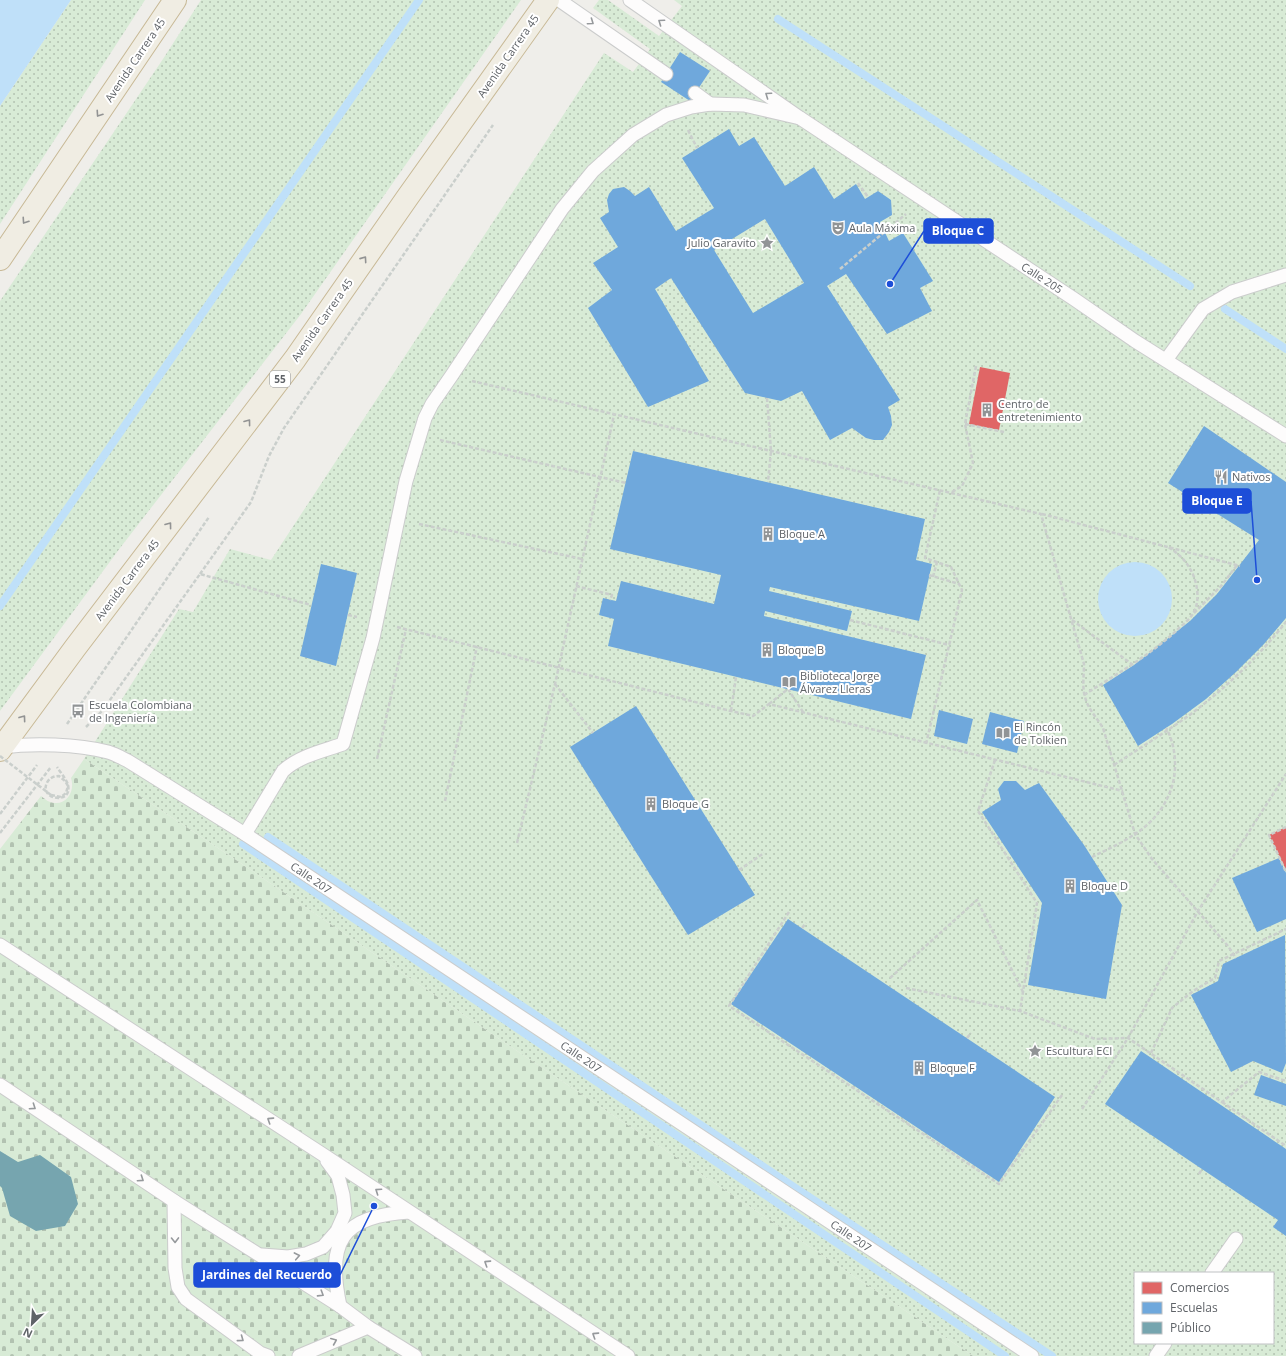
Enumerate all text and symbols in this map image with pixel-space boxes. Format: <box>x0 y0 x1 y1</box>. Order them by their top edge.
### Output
street label: Avenida Carrera 45 <box>473 11 542 100</box>
street label: Avenida Carrera 45 <box>101 15 168 105</box>
one-way arrow <box>586 17 593 24</box>
one-way arrow <box>658 19 665 27</box>
one-way arrow <box>765 93 772 100</box>
one-way arrow <box>97 109 104 116</box>
one-way arrow <box>22 217 30 224</box>
callout: Bloque C <box>924 219 993 243</box>
theatre icon: Aula Máxima <box>830 220 846 236</box>
place label: Aula Máxima <box>849 220 915 235</box>
text: Bloque C <box>932 222 985 239</box>
place label: Julio Garavito <box>687 235 756 250</box>
place icon: Julio Garavito <box>759 235 775 251</box>
one-way arrow <box>359 257 366 264</box>
street label: Calle 205 <box>1019 259 1066 297</box>
street label: Avenida Carrera 45 <box>287 275 356 364</box>
road number: 55 <box>270 371 290 387</box>
place label: Centro de entretenimiento <box>998 396 1082 424</box>
building icon: Centro de entretenimiento <box>979 402 995 418</box>
one-way arrow <box>243 419 250 426</box>
restaurant icon: Nativos <box>1213 469 1229 485</box>
place label: Nativos <box>1232 469 1270 484</box>
callout: Bloque E <box>1183 489 1251 513</box>
text: Bloque E <box>1191 492 1243 509</box>
one-way arrow <box>164 523 171 530</box>
building icon: Bloque A <box>760 526 776 542</box>
place label: Bloque A <box>779 526 825 541</box>
street label: Avenida Carrera 45 <box>91 536 162 623</box>
building icon: Bloque B <box>759 642 775 658</box>
place label: Bloque B <box>778 642 824 657</box>
place label: Biblioteca Jorge Álvarez Lleras <box>800 668 879 696</box>
library icon: Biblioteca Jorge Álvarez Lleras <box>781 674 797 690</box>
place label: Escuela Colombiana de Ingeniería <box>89 697 192 725</box>
bus stop icon: Escuela Colombiana de Ingeniería <box>70 703 86 719</box>
one-way arrow <box>18 715 26 722</box>
place label: El Rincón de Tolkien <box>1014 719 1067 747</box>
library icon: El Rincón de Tolkien <box>995 725 1011 741</box>
building icon: Bloque G <box>643 796 659 812</box>
place label: Bloque G <box>662 796 709 811</box>
street label: Calle 207 <box>288 858 335 897</box>
building icon: Bloque D <box>1062 878 1078 894</box>
place label: Bloque D <box>1081 878 1128 893</box>
street label: Calle 207 <box>558 1037 605 1076</box>
place icon: Escultura ECI <box>1027 1043 1043 1059</box>
place label: Escultura ECI <box>1046 1043 1112 1058</box>
building icon: Bloque F <box>911 1060 927 1076</box>
place label: Bloque F <box>930 1060 975 1075</box>
one-way arrow <box>28 1102 35 1109</box>
one-way arrow <box>267 1117 274 1125</box>
one-way arrow <box>137 1174 144 1182</box>
one-way arrow <box>376 1189 383 1196</box>
street label: Calle 207 <box>828 1216 875 1255</box>
one-way arrow <box>170 1237 179 1243</box>
one-way arrow <box>294 1252 300 1260</box>
one-way arrow <box>484 1260 491 1268</box>
callout: Jardines del Recuerdo <box>194 1263 340 1287</box>
text: Jardines del Recuerdo <box>201 1266 332 1283</box>
legend <box>1134 1272 1274 1344</box>
text: Comercios <box>1170 1279 1230 1296</box>
one-way arrow <box>317 1289 324 1297</box>
text: Escuelas <box>1170 1299 1218 1316</box>
north arrow <box>12 1304 52 1344</box>
text: Público <box>1170 1319 1211 1336</box>
text: N <box>20 1325 35 1342</box>
one-way arrow <box>593 1332 600 1339</box>
one-way arrow <box>236 1334 243 1341</box>
one-way arrow <box>330 1338 337 1346</box>

